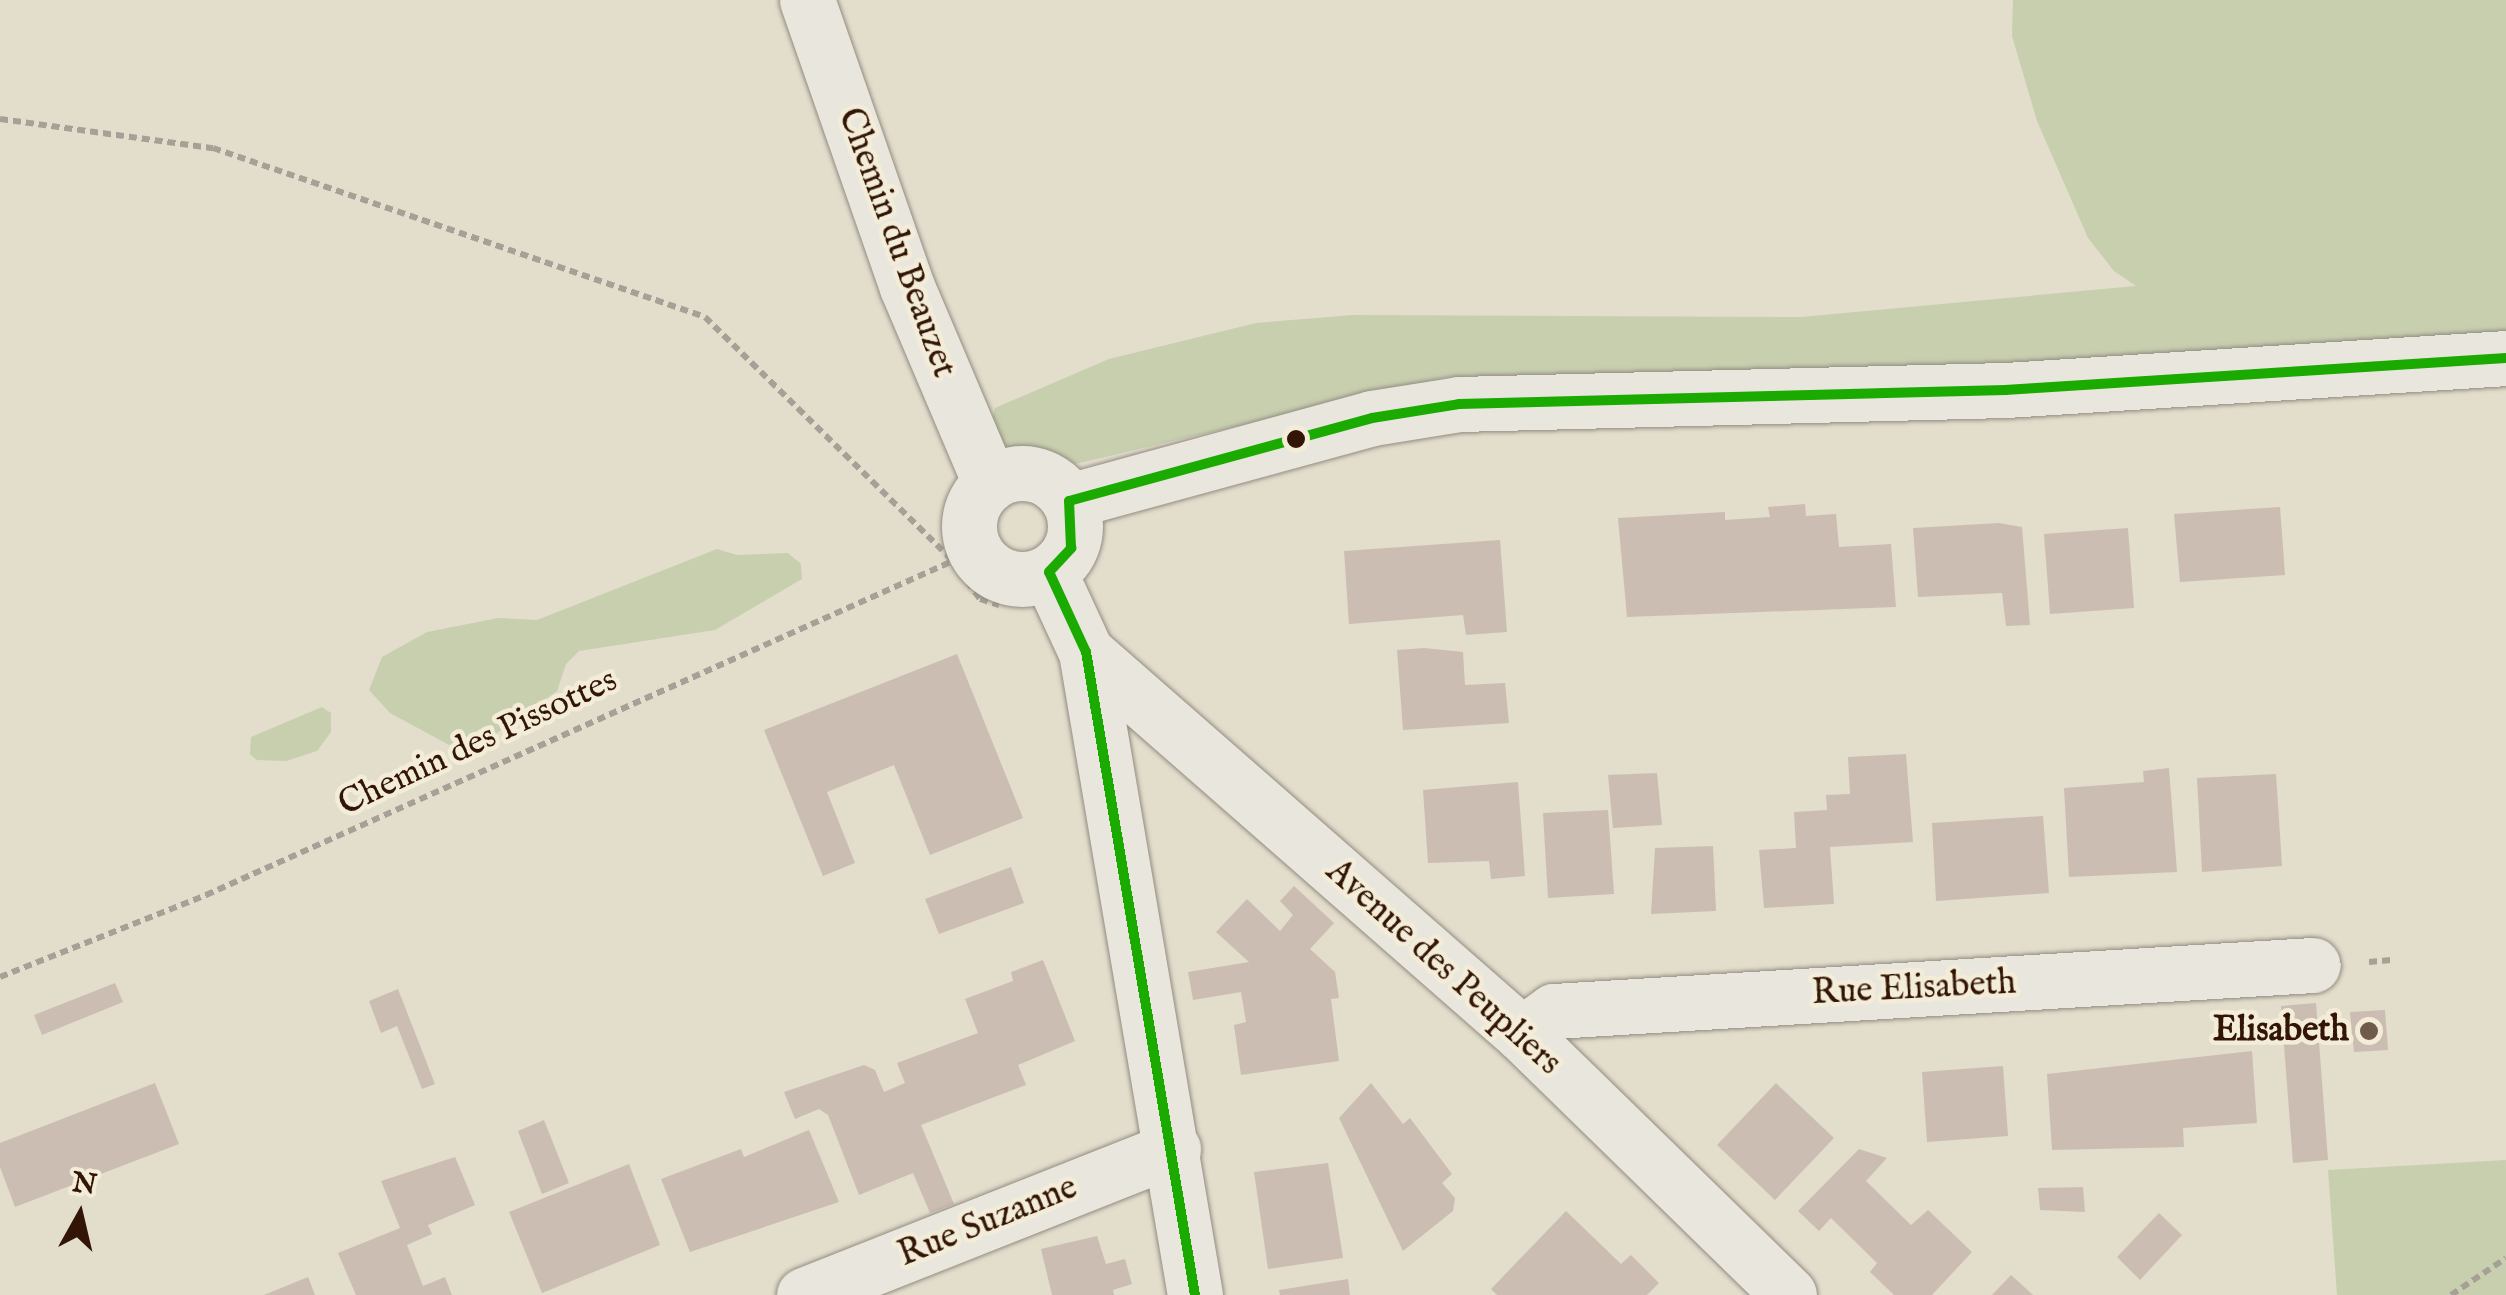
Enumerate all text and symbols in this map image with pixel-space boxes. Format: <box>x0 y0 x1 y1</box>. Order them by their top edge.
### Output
street label: Chemin du Beauzet <box>828 103 964 383</box>
unlabelled marker <box>1286 429 1306 449</box>
street label: Chemin des Pissottes <box>332 660 624 826</box>
street label: Avenue des Peupliers <box>1317 851 1569 1085</box>
street label: Rue Elisabeth <box>1811 963 2017 1015</box>
place label: Elisabeth <box>2213 1010 2349 1052</box>
marker: Elisabeth <box>2358 1020 2380 1042</box>
north arrow <box>30 1165 130 1265</box>
text: N <box>70 1166 99 1204</box>
street label: Rue Suzanne <box>892 1167 1084 1277</box>

